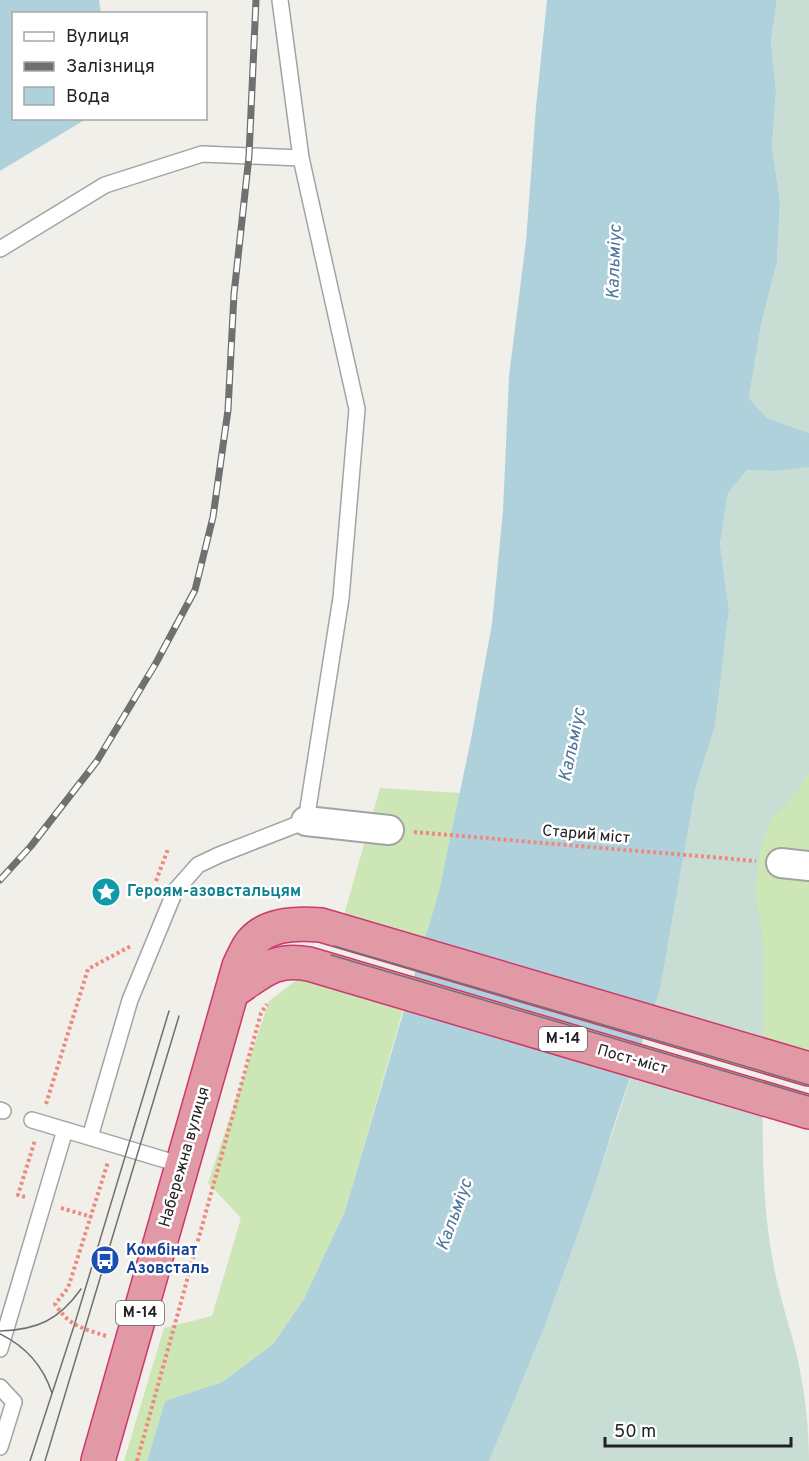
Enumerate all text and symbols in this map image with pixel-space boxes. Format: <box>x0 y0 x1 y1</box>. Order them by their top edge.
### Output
legend <box>12 12 207 120</box>
text: Вулиця <box>66 26 129 49</box>
text: Залізниця <box>66 56 155 79</box>
text: Вода <box>66 86 110 109</box>
water label: Кальміус <box>602 224 628 300</box>
water label: Кальміус <box>554 706 592 784</box>
street label: Старий міст <box>541 821 631 849</box>
place icon: Героям-азовстальцям <box>90 876 122 908</box>
place label: Героям-азовстальцям <box>127 882 301 902</box>
road number: М-14 <box>539 1027 587 1051</box>
street label: Пост-міст <box>595 1040 669 1080</box>
street label: Набережна вулиця <box>155 1084 215 1230</box>
water label: Кальміус <box>431 1176 479 1254</box>
place label: Комбінат Азовсталь <box>126 1241 209 1279</box>
bus stop icon: Комбінат Азовсталь <box>89 1244 121 1276</box>
road number: М-14 <box>116 1301 164 1325</box>
scale bar <box>605 1410 791 1448</box>
text: 50 m <box>614 1421 656 1444</box>

